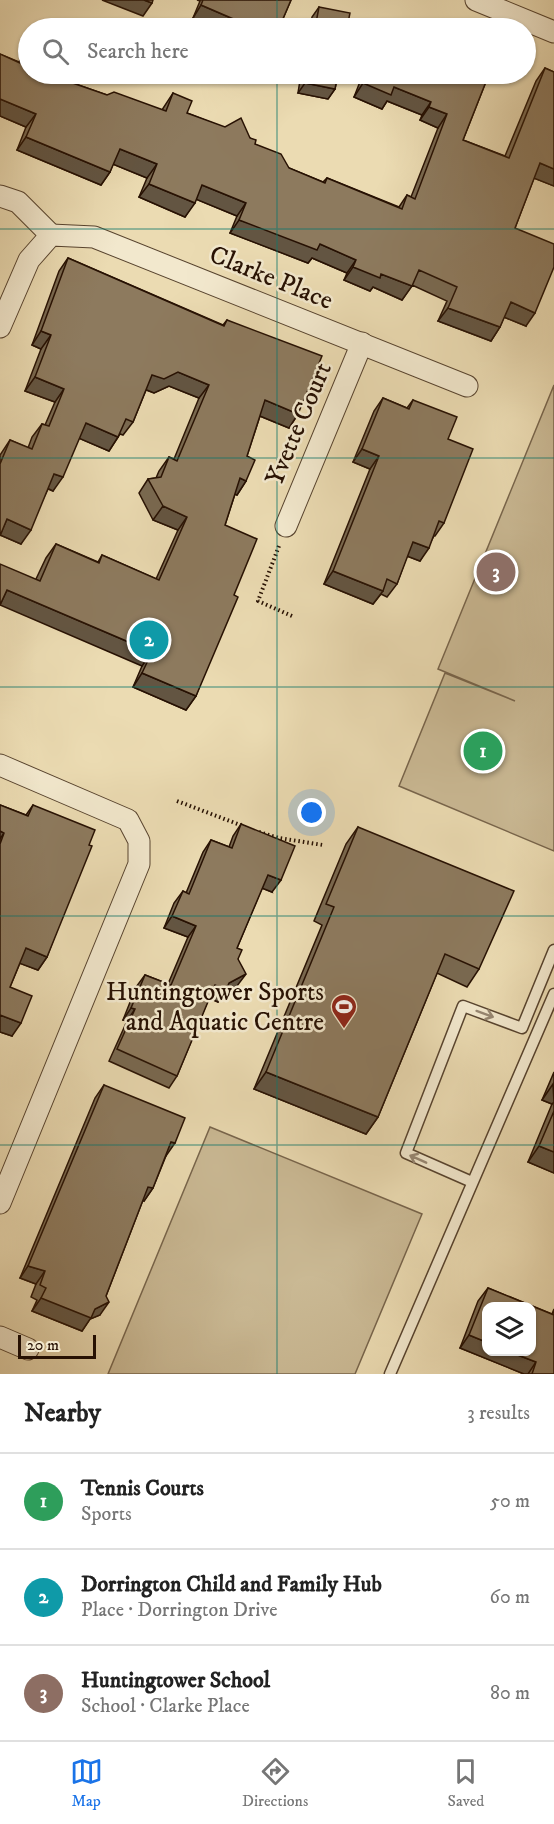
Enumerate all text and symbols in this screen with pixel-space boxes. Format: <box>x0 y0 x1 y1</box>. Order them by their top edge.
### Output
search box <box>18 18 536 84</box>
icon: search <box>39 35 72 68</box>
text: Search here <box>87 38 189 65</box>
street label: Clarke Place <box>204 238 338 318</box>
street label: Yvette Court <box>258 358 340 490</box>
pin: 3 <box>476 550 516 594</box>
pin: 2 <box>130 618 168 662</box>
pin: 1 <box>464 728 502 774</box>
your location <box>297 798 326 827</box>
place label: Huntingtower Sports and Aquatic Centre <box>106 976 324 1039</box>
sports icon: Huntingtower Sports and Aquatic Centre <box>329 992 359 1030</box>
one-way arrow <box>475 1009 493 1020</box>
one-way arrow <box>410 1152 428 1164</box>
map controls <box>482 1302 536 1356</box>
button: layers <box>482 1302 536 1356</box>
scale bar <box>18 1332 96 1360</box>
text: 20 m <box>27 1335 59 1355</box>
text: Nearby <box>24 1397 101 1430</box>
text: 3 results <box>467 1401 530 1426</box>
text: Tennis Courts <box>81 1475 204 1502</box>
text: 1 <box>40 1489 47 1514</box>
text: 50 m <box>490 1489 530 1514</box>
text: Sports <box>81 1502 132 1527</box>
text: Dorrington Child and Family Hub <box>81 1571 382 1598</box>
text: 2 <box>39 1585 48 1610</box>
text: 60 m <box>490 1585 530 1610</box>
text: Place · Dorrington Drive <box>81 1598 278 1623</box>
text: Huntingtower School <box>81 1667 270 1694</box>
text: 3 <box>40 1681 47 1706</box>
text: 80 m <box>490 1681 530 1706</box>
text: School · Clarke Place <box>81 1694 250 1719</box>
tab: Map <box>70 1755 103 1811</box>
tab: Directions <box>242 1755 308 1811</box>
tab: Saved <box>448 1755 484 1811</box>

